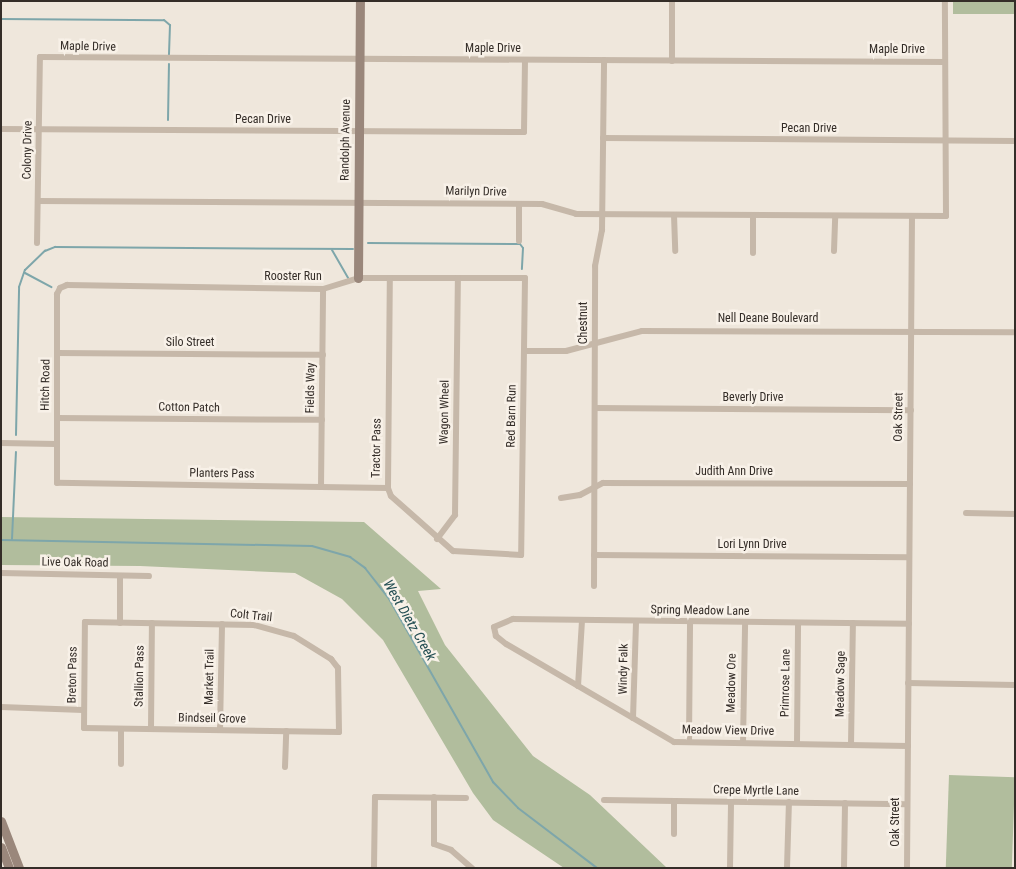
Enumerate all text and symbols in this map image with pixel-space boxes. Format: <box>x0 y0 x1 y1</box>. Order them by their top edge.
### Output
street label: Maple Drive <box>60 39 116 55</box>
street label: Maple Drive <box>465 42 521 56</box>
street label: Maple Drive <box>869 43 925 57</box>
street label: Randolph Avenue <box>338 99 354 181</box>
street label: Pecan Drive <box>235 113 291 127</box>
street label: Colony Drive <box>20 120 36 180</box>
street label: Pecan Drive <box>781 122 837 136</box>
street label: Marilyn Drive <box>445 184 507 200</box>
street label: Rooster Run <box>264 270 322 284</box>
street label: Chestnut <box>577 302 591 344</box>
street label: Nell Deane Boulevard <box>718 312 818 326</box>
street label: Silo Street <box>166 336 214 350</box>
street label: Hitch Road <box>38 359 54 411</box>
street label: Fields Way <box>303 363 319 413</box>
street label: Wagon Wheel <box>437 380 453 444</box>
street label: Red Barn Run <box>504 384 520 448</box>
street label: Beverly Drive <box>723 391 783 405</box>
street label: Oak Street <box>891 392 907 442</box>
street label: Cotton Patch <box>158 400 220 416</box>
street label: Tractor Pass <box>369 418 385 478</box>
street label: Judith Ann Drive <box>695 465 773 479</box>
street label: Planters Pass <box>189 466 255 482</box>
street label: Lori Lynn Drive <box>717 538 787 552</box>
street label: Live Oak Road <box>41 555 109 571</box>
water label: West Dietz Creek <box>380 576 440 664</box>
street label: Spring Meadow Lane <box>650 603 750 619</box>
street label: Colt Trail <box>229 607 273 625</box>
street label: Windy Falk <box>616 643 632 695</box>
street label: Stallion Pass <box>132 645 148 707</box>
street label: Breton Pass <box>65 646 81 704</box>
street label: Market Trail <box>202 649 218 705</box>
street label: Primrose Lane <box>778 649 794 717</box>
street label: Meadow Sage <box>833 651 849 717</box>
street label: Meadow Ore <box>724 653 740 713</box>
street label: Bindseil Grove <box>178 711 246 727</box>
street label: Meadow View Drive <box>682 723 774 739</box>
street label: Crepe Myrtle Lane <box>713 783 799 799</box>
street label: Oak Street <box>889 797 903 847</box>

